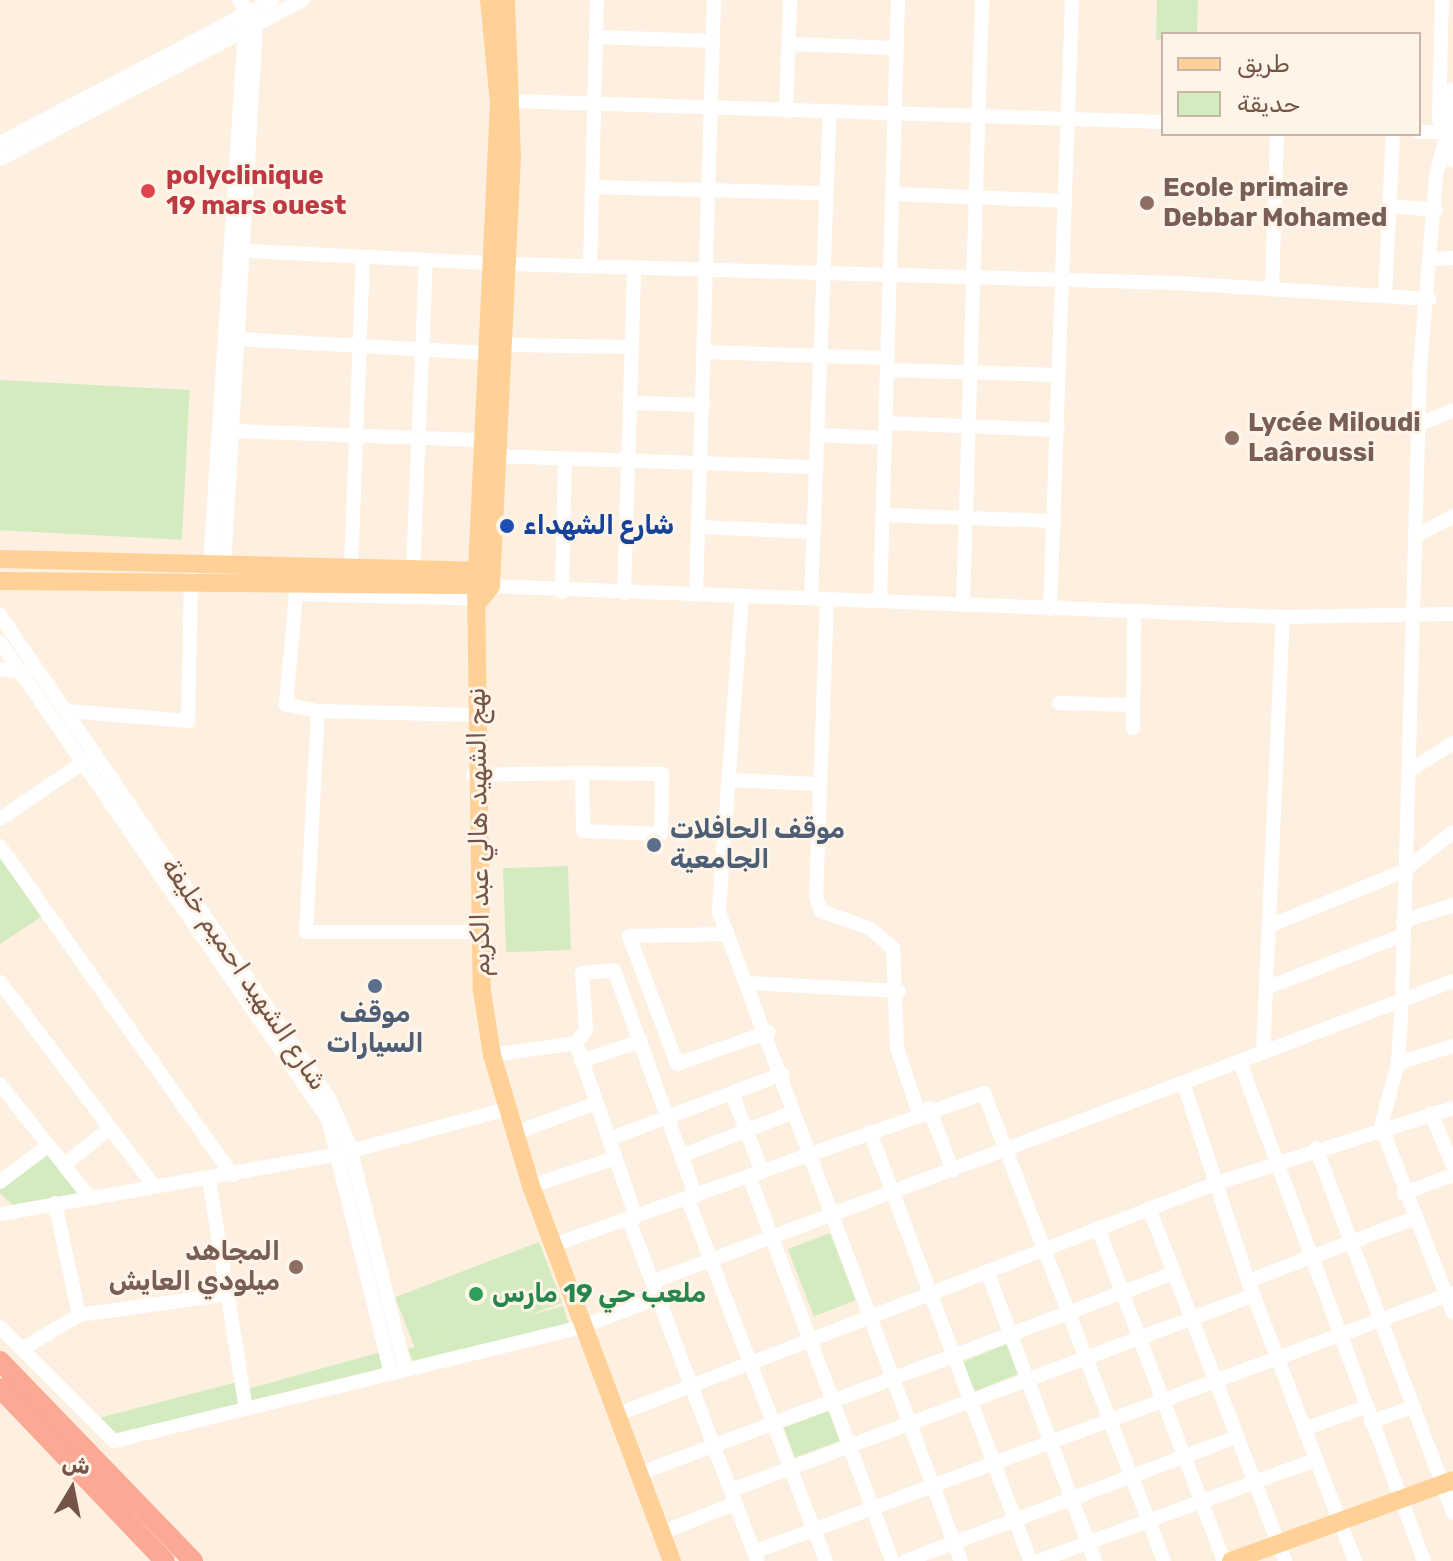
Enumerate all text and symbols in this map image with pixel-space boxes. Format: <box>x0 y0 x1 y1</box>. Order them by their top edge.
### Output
legend <box>1161 32 1421 136</box>
text: طريق <box>1237 50 1290 78</box>
text: حديقة <box>1237 90 1300 118</box>
place label: polyclinique 19 mars ouest <box>166 160 346 222</box>
place label: Ecole primaire Debbar Mohamed <box>1163 172 1388 234</box>
marker: polyclinique 19 mars ouest <box>137 180 159 202</box>
marker: Ecole primaire Debbar Mohamed <box>1138 194 1156 212</box>
place label: Lycée Miloudi Laâroussi <box>1248 407 1421 468</box>
marker: Lycée Miloudi Laâroussi <box>1223 429 1241 447</box>
place label: شارع الشهداء <box>523 510 674 542</box>
marker: شارع الشهداء <box>498 517 516 535</box>
street label: نهج الشهيد هالي عبد الكريم <box>461 687 497 977</box>
place label: موقف الحافلات الجامعية <box>670 814 845 876</box>
marker: موقف الحافلات الجامعية <box>645 836 663 854</box>
street label: شارع الشهيد احميم خليفة <box>154 852 334 1096</box>
marker: موقف السيارات <box>366 977 384 995</box>
place label: موقف السيارات <box>326 998 424 1060</box>
place label: المجاهد ميلودي العايش <box>109 1236 280 1298</box>
marker: المجاهد ميلودي العايش <box>287 1258 305 1276</box>
place label: ملعب حي 19 مارس <box>492 1278 706 1310</box>
marker: ملعب حي 19 مارس <box>467 1285 485 1303</box>
north arrow <box>32 1449 112 1529</box>
text: ش <box>60 1449 92 1481</box>

